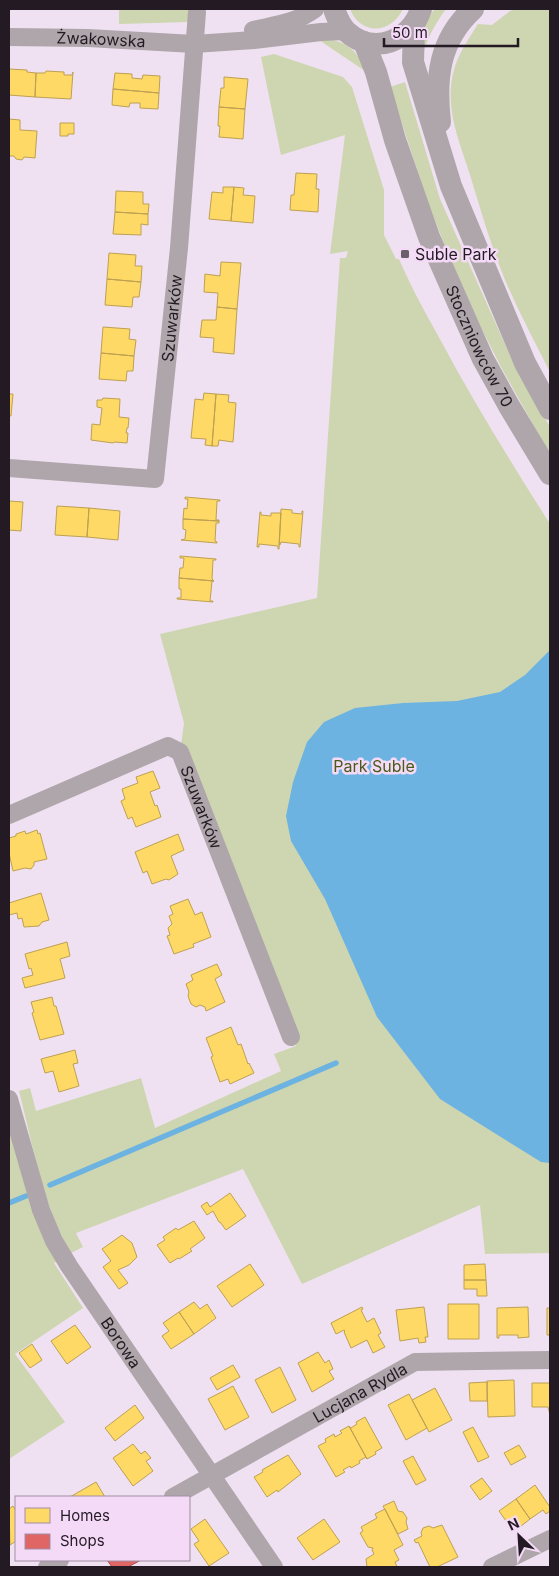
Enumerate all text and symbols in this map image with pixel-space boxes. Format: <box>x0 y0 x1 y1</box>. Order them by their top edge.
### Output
scale bar <box>384 15 518 47</box>
text: 50 m <box>392 23 428 42</box>
street label: Żwakowska <box>56 28 146 51</box>
place label: Suble Park <box>415 244 497 264</box>
marker: Suble Park <box>399 248 411 260</box>
street label: Szuwarków <box>157 274 186 363</box>
street label: Stoczniowców 70 <box>442 282 518 411</box>
park label: Park Suble <box>333 756 415 776</box>
street label: Szuwarków <box>176 763 227 852</box>
street label: Borowa <box>97 1313 146 1372</box>
street label: Lucjana Rydla <box>309 1358 411 1427</box>
legend <box>15 1496 190 1561</box>
text: Homes <box>60 1506 110 1525</box>
north arrow <box>494 1511 544 1561</box>
text: N <box>505 1514 522 1534</box>
text: Shops <box>60 1531 105 1550</box>

